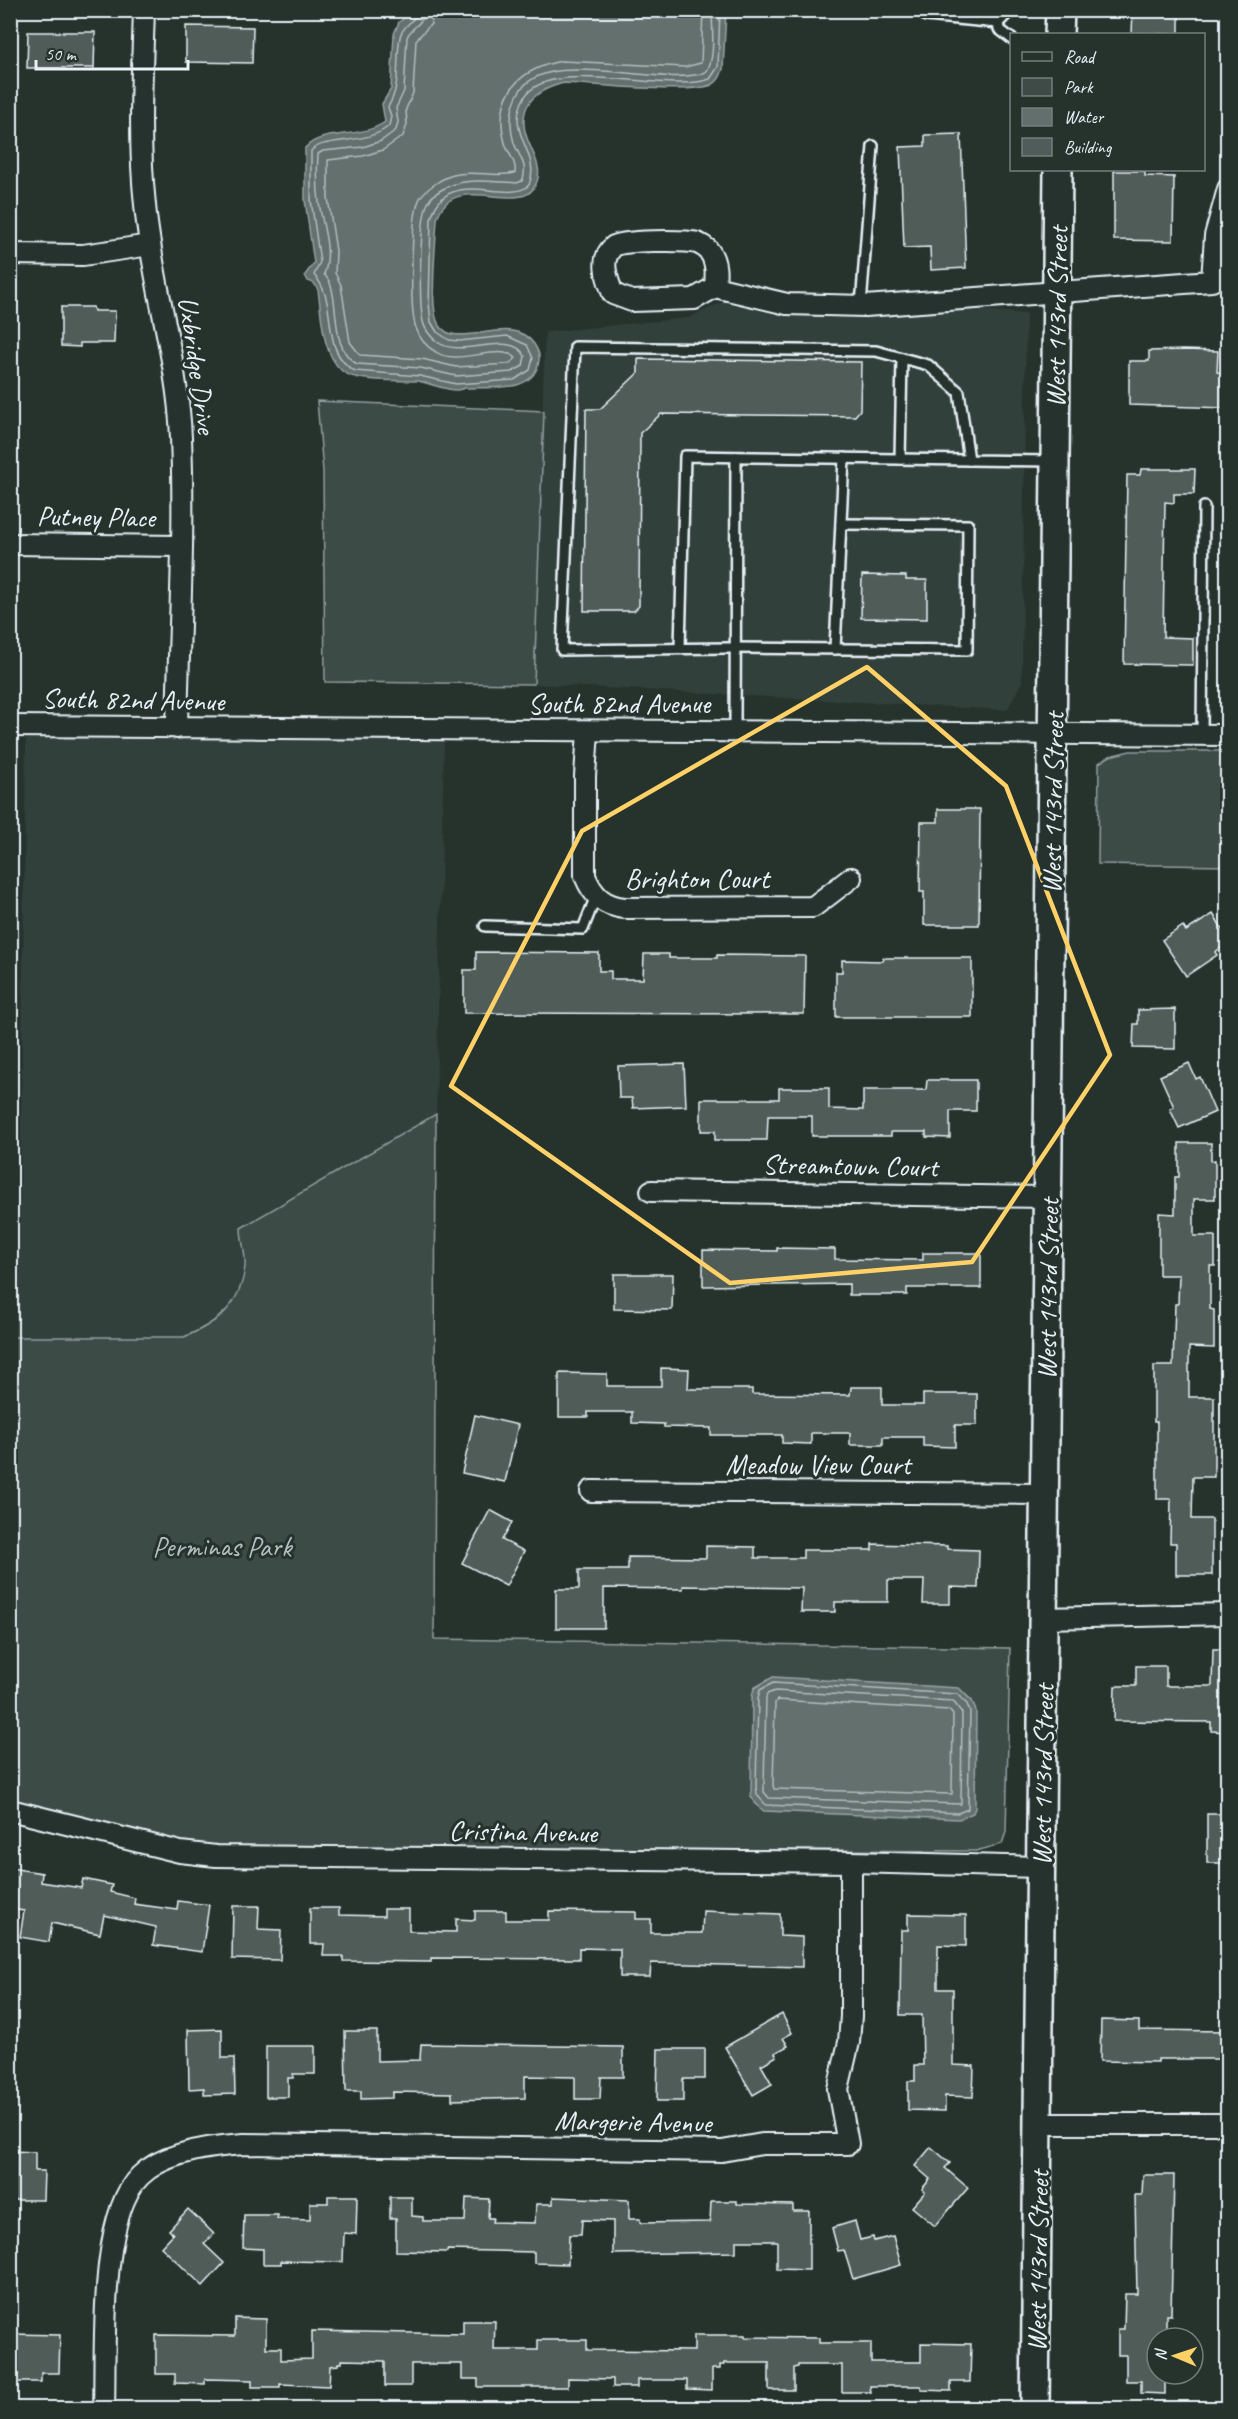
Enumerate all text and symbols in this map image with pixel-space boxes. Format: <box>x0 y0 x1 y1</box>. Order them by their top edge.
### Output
scale bar <box>36 33 188 71</box>
legend <box>1010 33 1205 171</box>
text: 50 m <box>45 43 78 65</box>
text: Road <box>1064 46 1097 68</box>
text: Park <box>1064 76 1094 98</box>
text: Water <box>1064 106 1105 128</box>
text: Building <box>1064 136 1113 158</box>
street label: West 143rd Street <box>1037 223 1076 408</box>
street label: Uxbridge Drive <box>171 294 225 438</box>
street label: Putney Place <box>37 498 157 535</box>
street label: South 82nd Avenue <box>41 680 226 719</box>
street label: South 82nd Avenue <box>528 686 712 721</box>
street label: West 143rd Street <box>1033 709 1072 894</box>
street label: Brighton Court <box>625 861 772 896</box>
street label: Streamtown Court <box>762 1146 941 1185</box>
street label: West 143rd Street <box>1028 1195 1067 1380</box>
street label: Meadow View Court <box>725 1447 913 1482</box>
park label: Perminas Park <box>153 1529 293 1564</box>
street label: West 143rd Street <box>1023 1681 1062 1866</box>
street label: Cristina Avenue <box>449 1813 599 1850</box>
street label: Margerie Avenue <box>554 2103 714 2140</box>
street label: West 143rd Street <box>1018 2167 1057 2352</box>
north arrow <box>1145 2326 1205 2386</box>
text: N <box>1151 2347 1171 2361</box>

